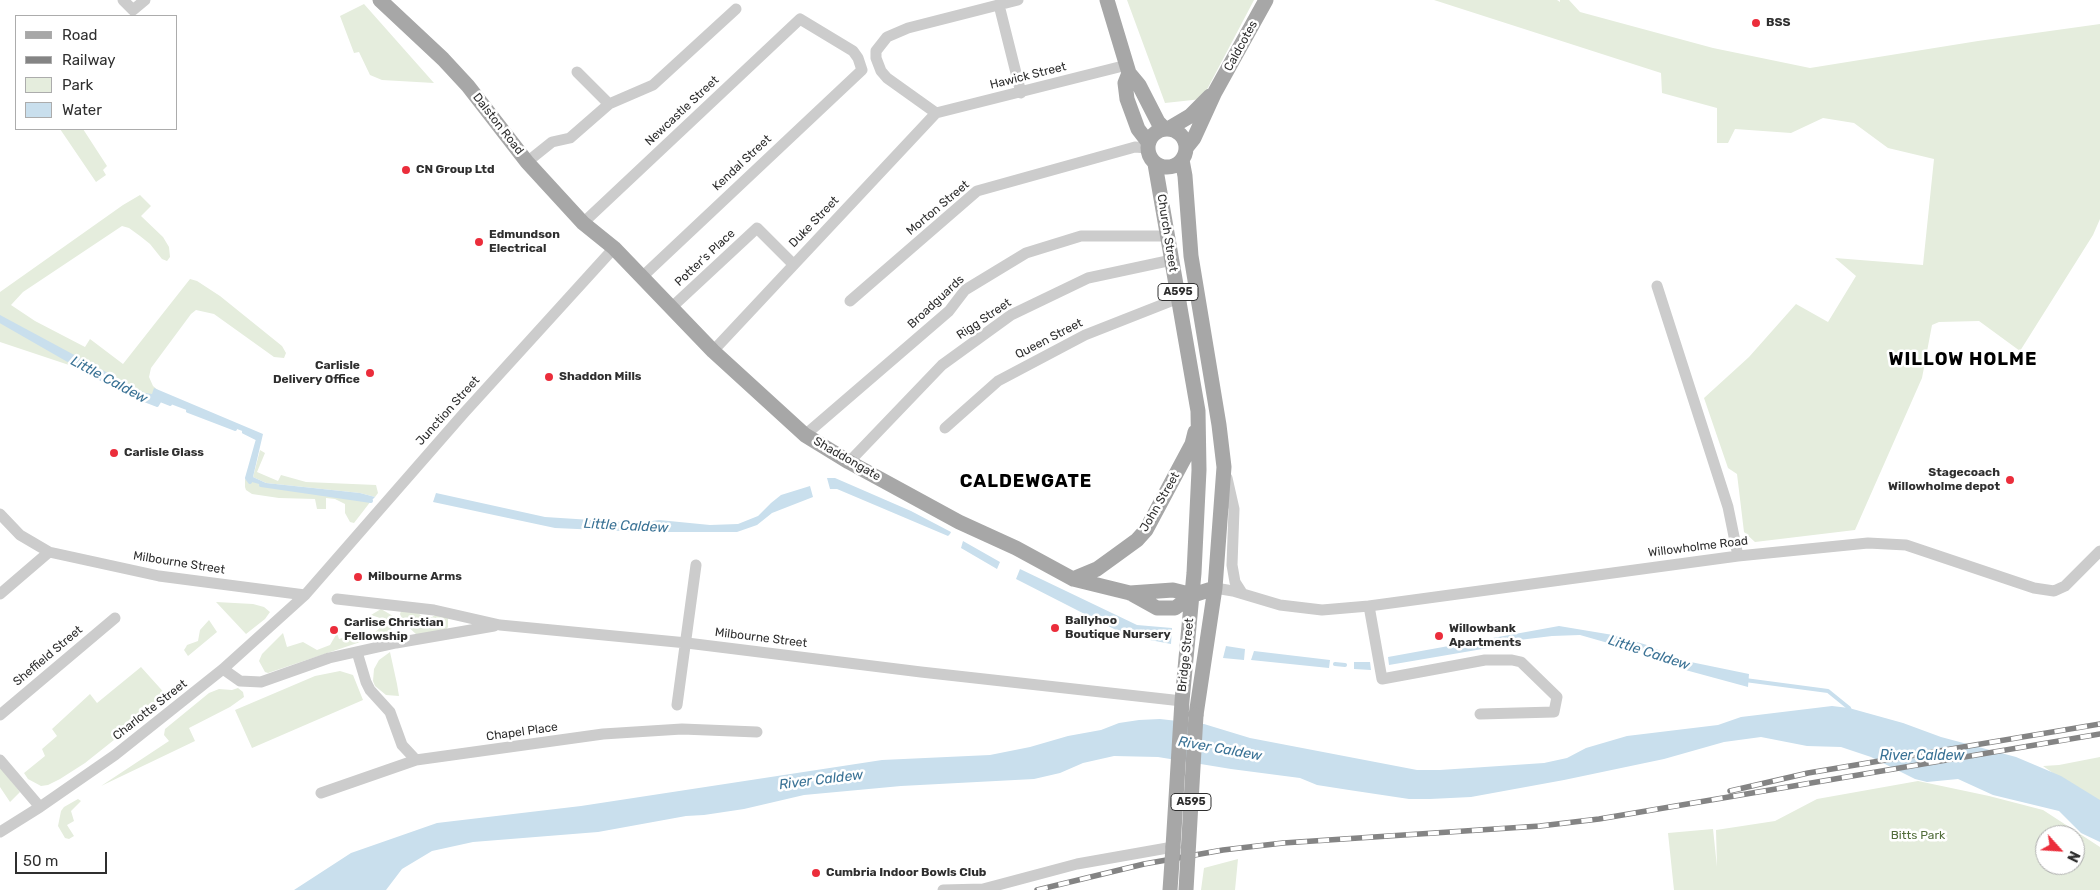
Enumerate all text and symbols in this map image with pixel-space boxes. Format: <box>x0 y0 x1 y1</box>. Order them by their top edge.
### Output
legend <box>15 15 178 130</box>
place label: BSS <box>1766 16 1790 30</box>
marker: BSS <box>1750 17 1762 29</box>
street label: Caldcotes <box>1221 18 1261 74</box>
text: Road <box>62 26 98 44</box>
text: Railway <box>62 51 116 69</box>
street label: Hawick Street <box>988 60 1068 92</box>
street label: Newcastle Street <box>642 73 722 149</box>
text: Park <box>62 76 93 94</box>
street label: Dalston Road <box>470 90 526 158</box>
text: Water <box>62 101 102 119</box>
street label: Kendal Street <box>710 132 774 194</box>
place label: CN Group Ltd <box>416 163 494 177</box>
marker: CN Group Ltd <box>400 164 412 176</box>
street label: Morton Street <box>904 178 972 238</box>
street label: Duke Street <box>786 193 842 251</box>
street label: Church Street <box>1154 193 1180 273</box>
street label: Potter's Place <box>672 226 738 290</box>
place label: Edmundson Electrical <box>489 228 560 256</box>
marker: Edmundson Electrical <box>473 236 485 248</box>
street label: Broadguards <box>905 272 967 332</box>
road number: A595 <box>1158 284 1198 300</box>
street label: Rigg Street <box>954 295 1014 343</box>
street label: Queen Street <box>1013 316 1085 362</box>
district label: WILLOW HOLME <box>1887 349 2039 371</box>
water label: Little Caldew <box>68 353 150 407</box>
place label: Carlisle Delivery Office <box>273 359 360 387</box>
marker: Carlisle Delivery Office <box>364 367 376 379</box>
place label: Shaddon Mills <box>559 370 641 384</box>
marker: Shaddon Mills <box>543 371 555 383</box>
street label: Junction Street <box>413 373 483 449</box>
street label: Shaddongate <box>811 434 883 484</box>
place label: Carlisle Glass <box>124 446 204 460</box>
marker: Carlisle Glass <box>108 447 120 459</box>
place label: Stagecoach Willowholme depot <box>1888 466 2000 494</box>
street label: John Street <box>1137 470 1183 534</box>
district label: CALDEWGATE <box>959 471 1093 493</box>
marker: Stagecoach Willowholme depot <box>2004 474 2016 486</box>
water label: Little Caldew <box>583 515 669 537</box>
street label: Willowholme Road <box>1647 534 1749 560</box>
street label: Milbourne Street <box>132 549 226 577</box>
place label: Milbourne Arms <box>368 570 462 584</box>
marker: Milbourne Arms <box>352 571 364 583</box>
place label: Ballyhoo Boutique Nursery <box>1065 614 1171 642</box>
place label: Carlise Christian Fellowship <box>344 616 444 644</box>
street label: Bridge Street <box>1175 617 1197 693</box>
marker: Ballyhoo Boutique Nursery <box>1049 622 1061 634</box>
place label: Willowbank Apartments <box>1449 622 1521 650</box>
street label: Sheffield Street <box>10 623 86 689</box>
marker: Carlise Christian Fellowship <box>328 624 340 636</box>
street label: Milbourne Street <box>714 625 808 651</box>
marker: Willowbank Apartments <box>1433 630 1445 642</box>
water label: Little Caldew <box>1606 632 1692 674</box>
street label: Charlotte Street <box>110 677 190 743</box>
street label: Chapel Place <box>485 720 559 744</box>
water label: River Caldew <box>1177 733 1263 765</box>
water label: River Caldew <box>1880 748 1964 764</box>
water label: River Caldew <box>778 766 864 794</box>
road number: A595 <box>1171 794 1211 810</box>
north arrow <box>2035 825 2085 875</box>
park label: Bitts Park <box>1891 829 1945 843</box>
scale bar <box>18 842 110 874</box>
text: N <box>2063 848 2083 865</box>
text: 50 m <box>23 852 58 870</box>
place label: Cumbria Indoor Bowls Club <box>826 866 986 880</box>
marker: Cumbria Indoor Bowls Club <box>810 867 822 879</box>

